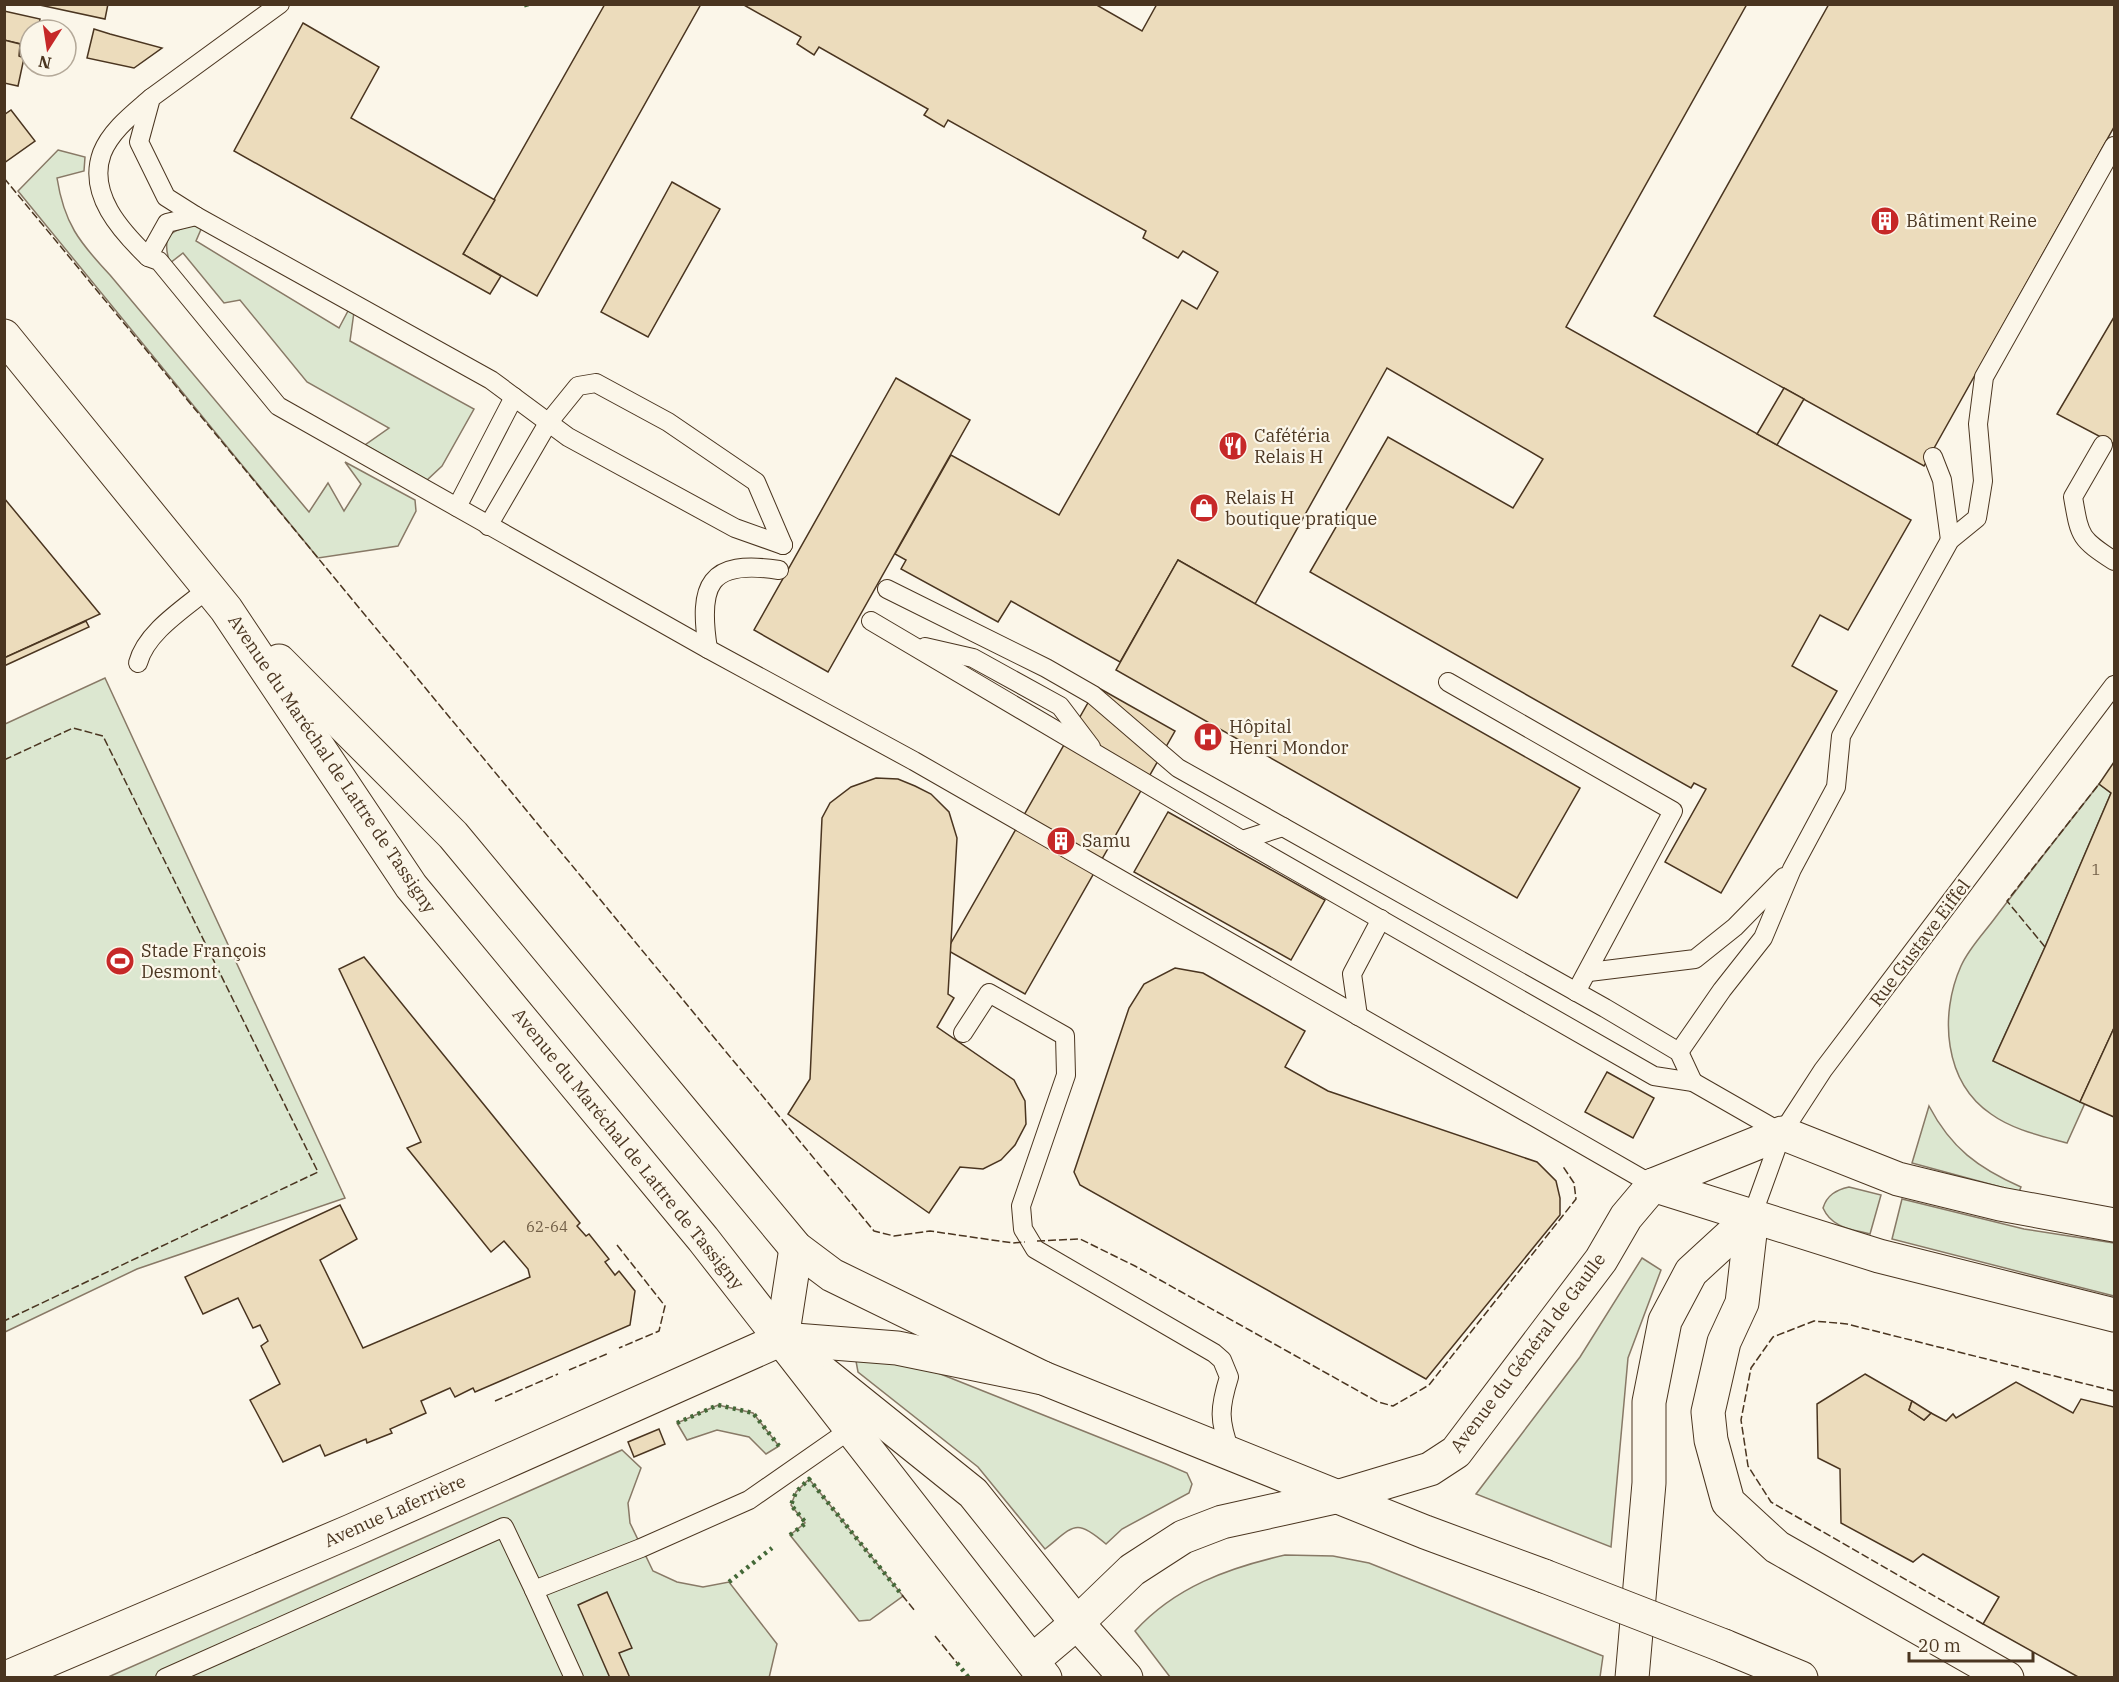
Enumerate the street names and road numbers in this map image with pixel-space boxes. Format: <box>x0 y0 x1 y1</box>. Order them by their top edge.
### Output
street label: Avenue du Maréchal de Lattre de Tassigny <box>223 610 442 918</box>
street label: Rue Gustave Eiffel <box>1864 875 1975 1011</box>
street label: Avenue du Maréchal de Lattre de Tassigny <box>508 1003 749 1294</box>
street label: Avenue du Général de Gaulle <box>1445 1248 1610 1457</box>
street label: Avenue Laferrière <box>320 1469 469 1552</box>

